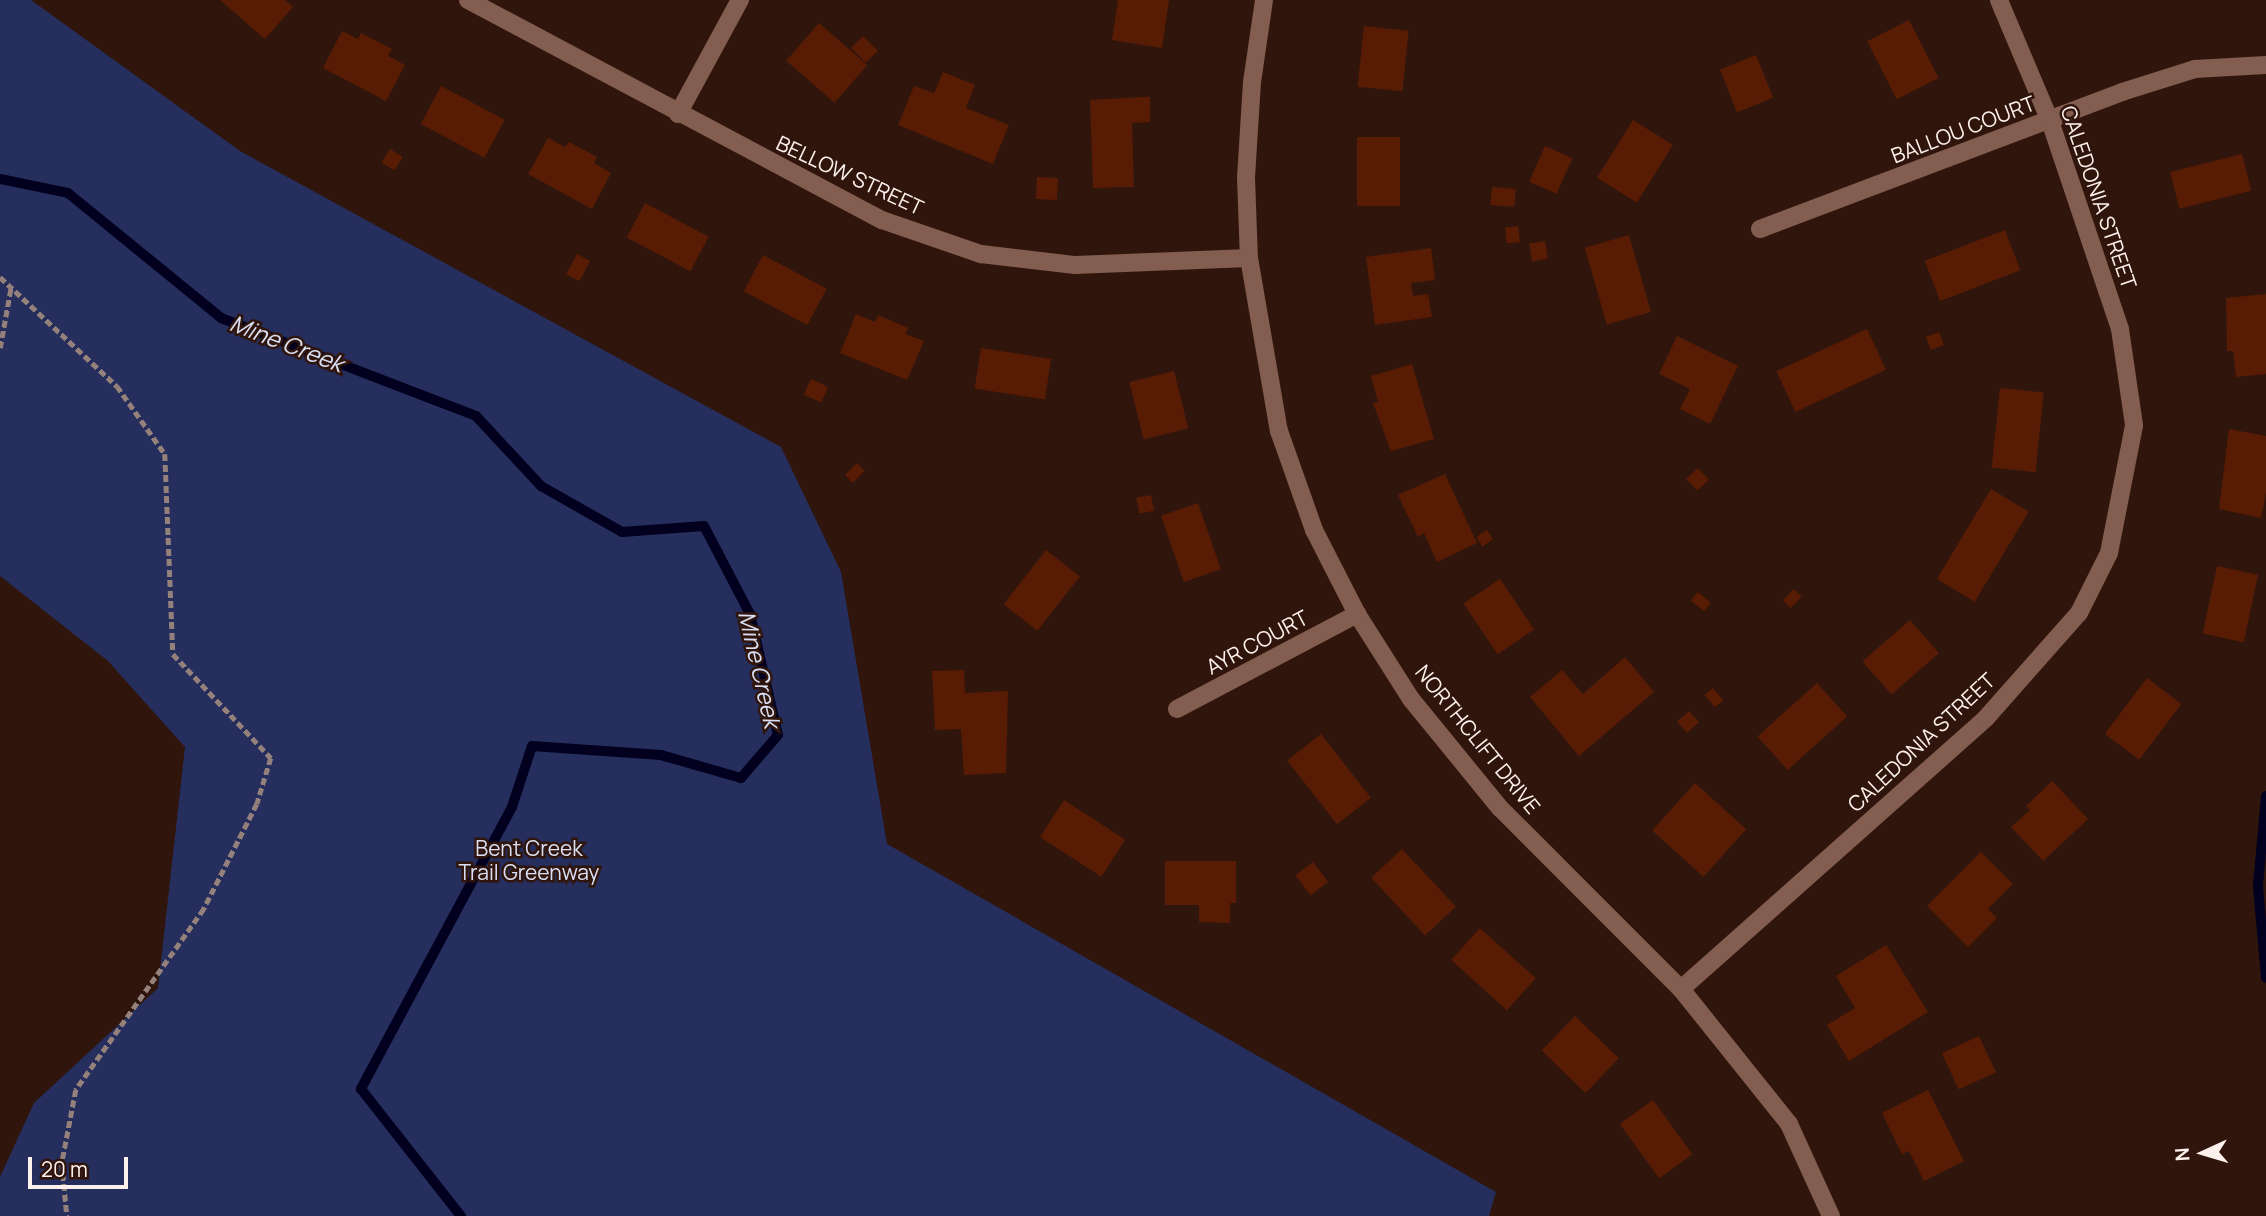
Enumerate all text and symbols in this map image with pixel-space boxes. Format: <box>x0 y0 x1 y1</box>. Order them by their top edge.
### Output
street label: BALLOU COURT <box>1888 90 2038 168</box>
street label: CALEDONIA STREET <box>2056 102 2142 292</box>
street label: BELLOW STREET <box>772 130 928 220</box>
water label: Mine Creek <box>226 309 348 377</box>
street label: AYR COURT <box>1202 605 1312 679</box>
water label: Mine Creek <box>733 608 787 730</box>
street label: NORTHCLIFT DRIVE <box>1410 659 1546 819</box>
street label: CALEDONIA STREET <box>1842 667 2000 817</box>
park label: Bent Creek Trail Greenway <box>459 835 599 885</box>
north arrow <box>2168 1118 2238 1188</box>
scale bar <box>32 1142 131 1186</box>
text: N <box>2169 1147 2195 1162</box>
text: 20 m <box>41 1155 88 1183</box>

